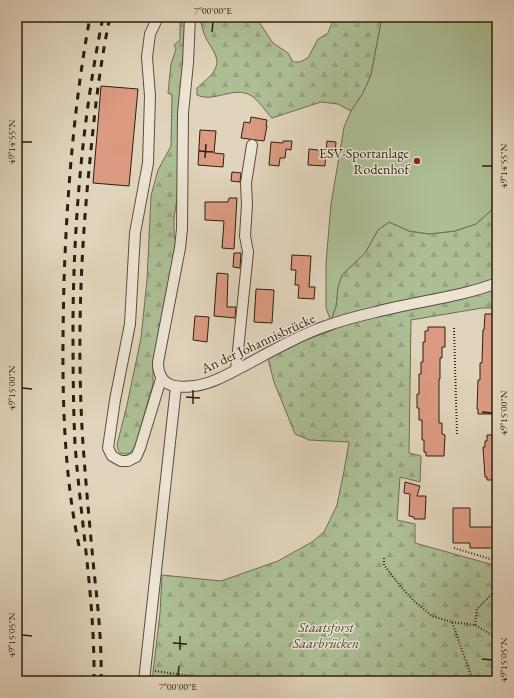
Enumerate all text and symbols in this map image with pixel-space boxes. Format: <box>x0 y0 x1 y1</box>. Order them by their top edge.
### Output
text: 7°00'00"E <box>194 4 232 17</box>
text: 49°14'55"N <box>5 119 18 164</box>
text: 49°14'55"N <box>497 143 510 188</box>
place label: ESV-Sportanlage Rodenhof <box>319 144 411 178</box>
marker: ESV-Sportanlage Rodenhof <box>412 156 422 166</box>
street label: An der Johannisbrücke <box>197 308 318 378</box>
text: 49°15'00"N <box>5 365 18 410</box>
text: 49°15'00"N <box>497 390 510 435</box>
text: 49°15'05"N <box>5 612 18 657</box>
park label: Staatsforst Saarbrücken <box>292 618 359 652</box>
text: 49°15'05"N <box>497 637 510 682</box>
text: 7°00'00"E <box>159 680 197 693</box>

